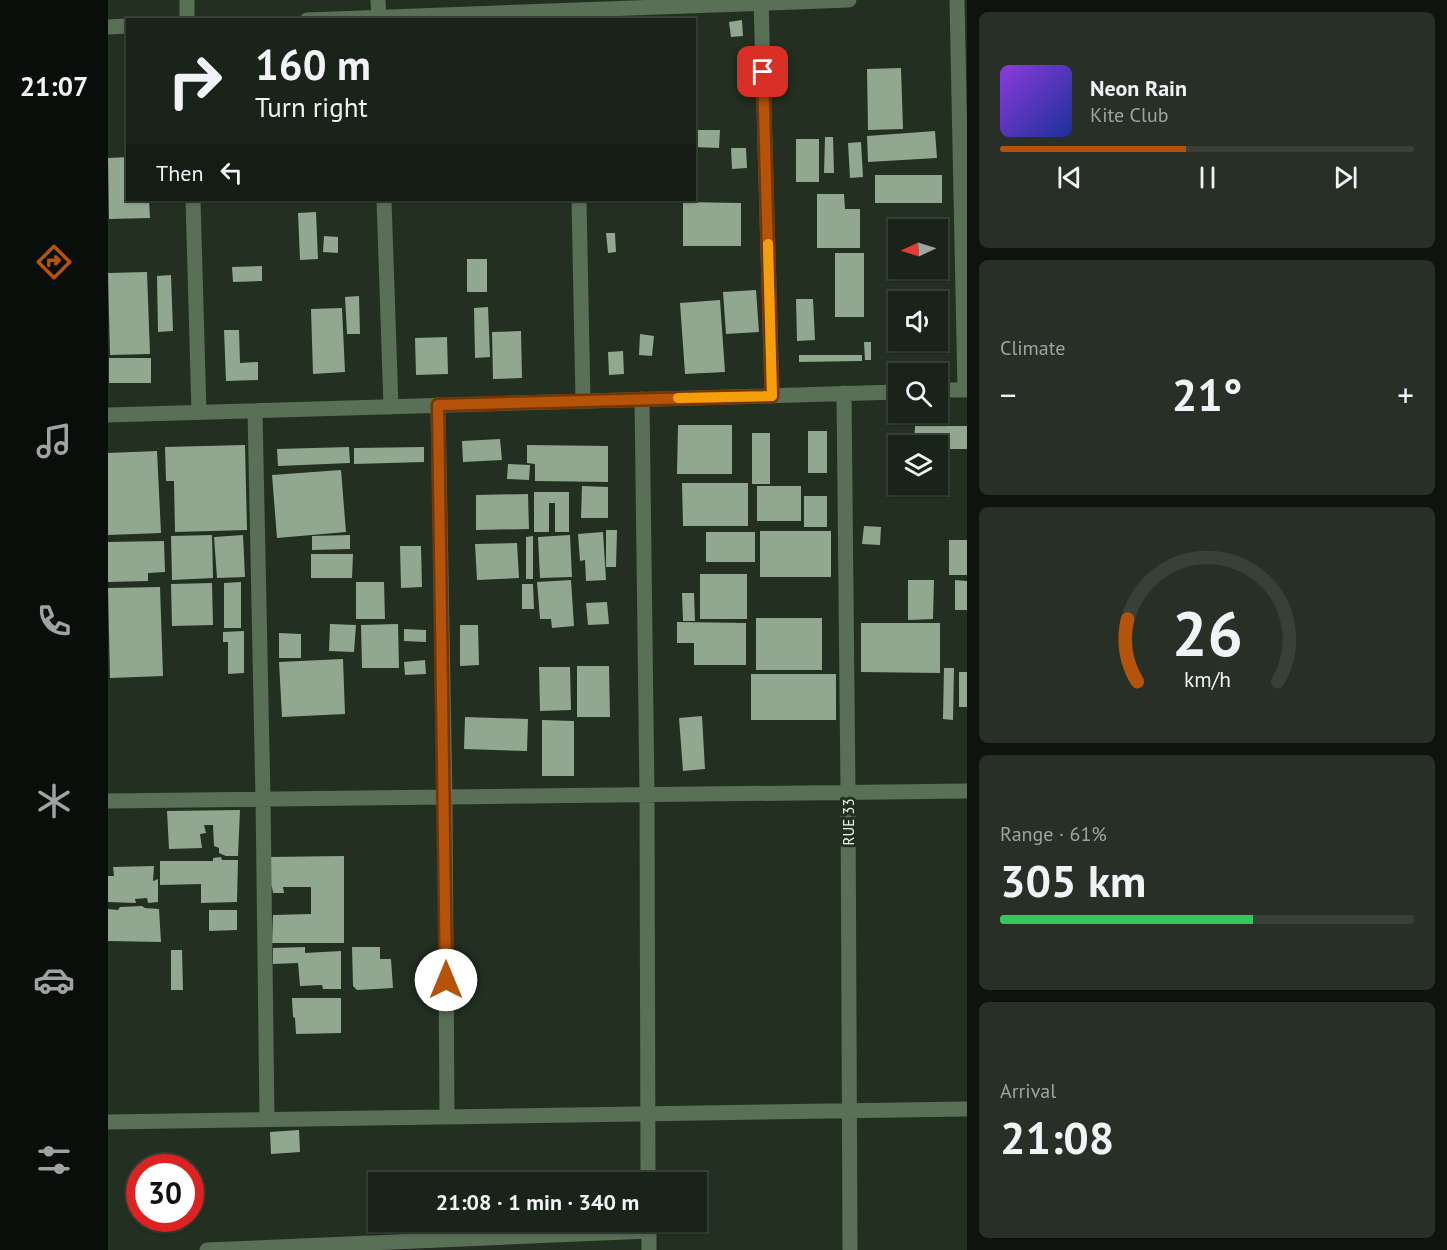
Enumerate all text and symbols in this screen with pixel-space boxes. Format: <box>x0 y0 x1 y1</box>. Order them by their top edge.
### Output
text: 160 m <box>255 37 371 92</box>
icon: right <box>156 42 234 120</box>
pin <box>737 46 788 97</box>
icon: arrive <box>746 55 779 88</box>
text: 21:07 <box>20 69 88 103</box>
text: Neon Rain <box>1090 74 1187 102</box>
text: Turn right <box>255 90 368 124</box>
text: Kite Club <box>1090 102 1168 128</box>
icon: left <box>215 156 248 189</box>
text: Then <box>156 159 203 187</box>
icon: previous <box>1053 161 1086 194</box>
icon: pause <box>1191 161 1224 194</box>
icon: next <box>1329 161 1362 194</box>
north arrow <box>888 219 948 279</box>
map controls <box>888 219 948 495</box>
icon: directions <box>33 241 75 283</box>
button: sound <box>888 291 948 351</box>
text: Climate <box>1000 335 1066 361</box>
button: search <box>888 363 948 423</box>
text: 21° <box>1172 365 1242 423</box>
text: − <box>1000 373 1017 416</box>
text: + <box>1397 373 1414 416</box>
icon: music <box>33 420 75 462</box>
button: layers <box>888 435 948 495</box>
text: 26 <box>1172 592 1242 673</box>
icon: phone <box>33 600 75 642</box>
text: km/h <box>1183 665 1230 693</box>
icon: climate <box>33 780 75 822</box>
street label: RUE 33 <box>839 798 858 846</box>
text: Range · 61% <box>1000 821 1107 847</box>
text: 305 km <box>1000 851 1146 909</box>
position arrow <box>414 948 478 1012</box>
icon: car <box>33 959 75 1001</box>
text: Arrival <box>1000 1078 1056 1104</box>
text: 21:08 <box>1000 1108 1114 1166</box>
icon: filters <box>33 1139 75 1181</box>
speed limit sign: 30 <box>126 1154 204 1232</box>
text: 21:08 · 1 min · 340 m <box>436 1188 639 1216</box>

